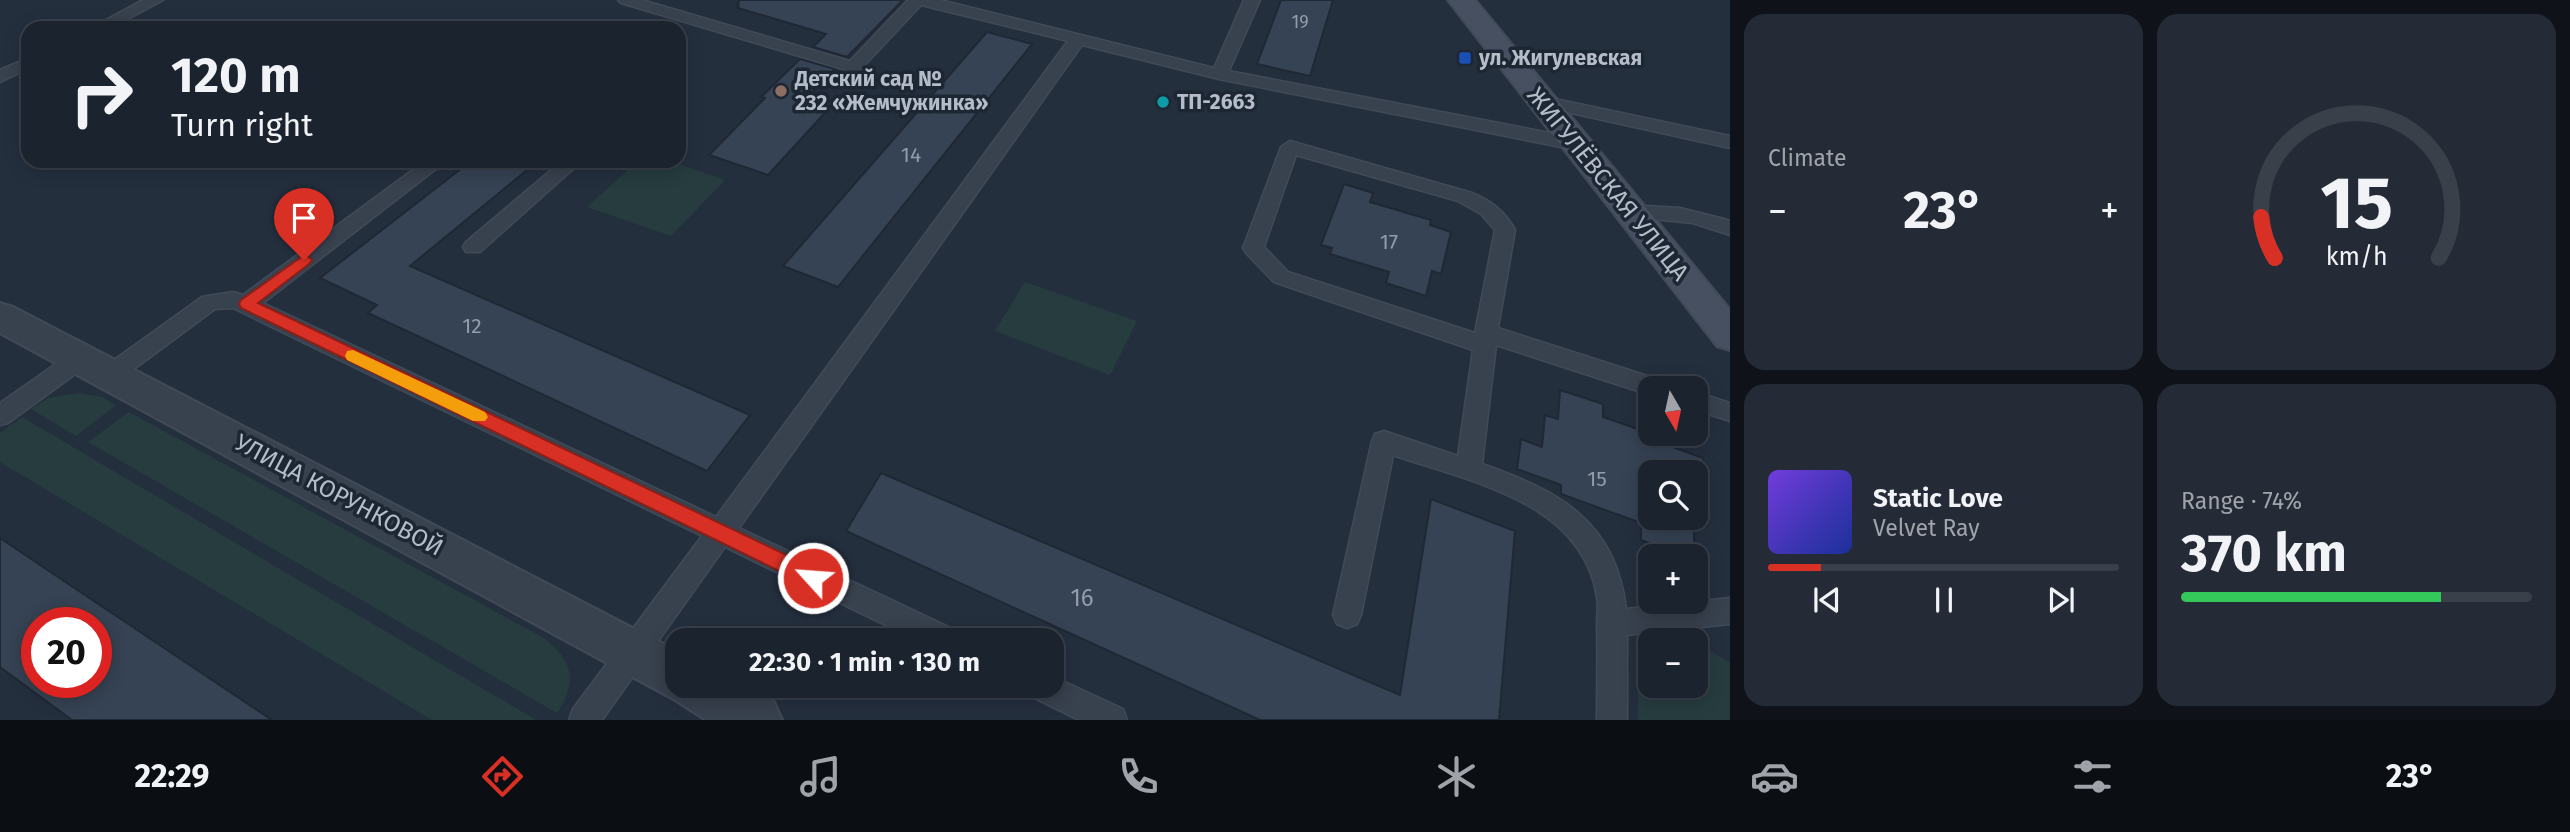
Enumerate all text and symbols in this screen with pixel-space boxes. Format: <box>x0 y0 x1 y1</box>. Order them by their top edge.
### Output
house number: 19 <box>1291 11 1309 33</box>
place label: ул. Жигулевская <box>1478 45 1642 71</box>
text: 120 m <box>171 46 301 105</box>
icon: right <box>56 49 147 140</box>
marker: ул. Жигулевская <box>1457 50 1473 66</box>
place label: Детский сад № 232 «Жемчужинка» <box>794 66 988 116</box>
street label: ЖИГУЛЁВСКАЯ УЛИЦА <box>1521 82 1695 286</box>
marker: Детский сад № 232 «Жемчужинка» <box>773 83 789 99</box>
place label: ТП-2663 <box>1177 89 1255 115</box>
marker: ТП-2663 <box>1155 94 1171 110</box>
text: Turn right <box>171 106 313 144</box>
house number: 14 <box>901 142 921 168</box>
text: Climate <box>1768 144 1847 172</box>
text: 15 <box>2320 160 2393 247</box>
text: 23° <box>1903 179 1984 242</box>
pin <box>274 188 334 260</box>
text: − <box>1768 188 1787 234</box>
text: + <box>2100 188 2119 234</box>
icon: arrive <box>285 199 323 237</box>
house number: 17 <box>1380 229 1398 255</box>
text: km/h <box>2326 242 2387 272</box>
house number: 12 <box>462 313 482 339</box>
north arrow <box>1638 376 1708 446</box>
map controls <box>1638 376 1708 698</box>
street label: УЛИЦА КОРУНКОВОЙ <box>230 428 448 562</box>
button: search <box>1638 460 1708 530</box>
house number: 15 <box>1587 466 1607 492</box>
text: Static Love <box>1873 483 2003 514</box>
text: Range · 74% <box>2181 487 2302 515</box>
text: Velvet Ray <box>1873 514 1980 542</box>
text: 370 km <box>2181 522 2347 585</box>
position arrow <box>776 541 850 615</box>
button: + <box>1638 544 1708 614</box>
icon: previous <box>1808 581 1846 619</box>
icon: pause <box>1925 581 1963 619</box>
icon: next <box>2042 581 2080 619</box>
house number: 16 <box>1070 584 1094 612</box>
speed limit sign: 20 <box>21 607 112 698</box>
button: − <box>1638 628 1708 698</box>
text: 22:30 · 1 min · 130 m <box>749 647 980 678</box>
icon: directions <box>478 752 527 801</box>
icon: music <box>796 752 845 801</box>
icon: phone <box>1114 752 1163 801</box>
icon: climate <box>1432 752 1481 801</box>
icon: car <box>1750 752 1799 801</box>
icon: filters <box>2068 752 2117 801</box>
text: 22:29 <box>134 757 209 795</box>
text: 23° <box>2386 757 2436 795</box>

